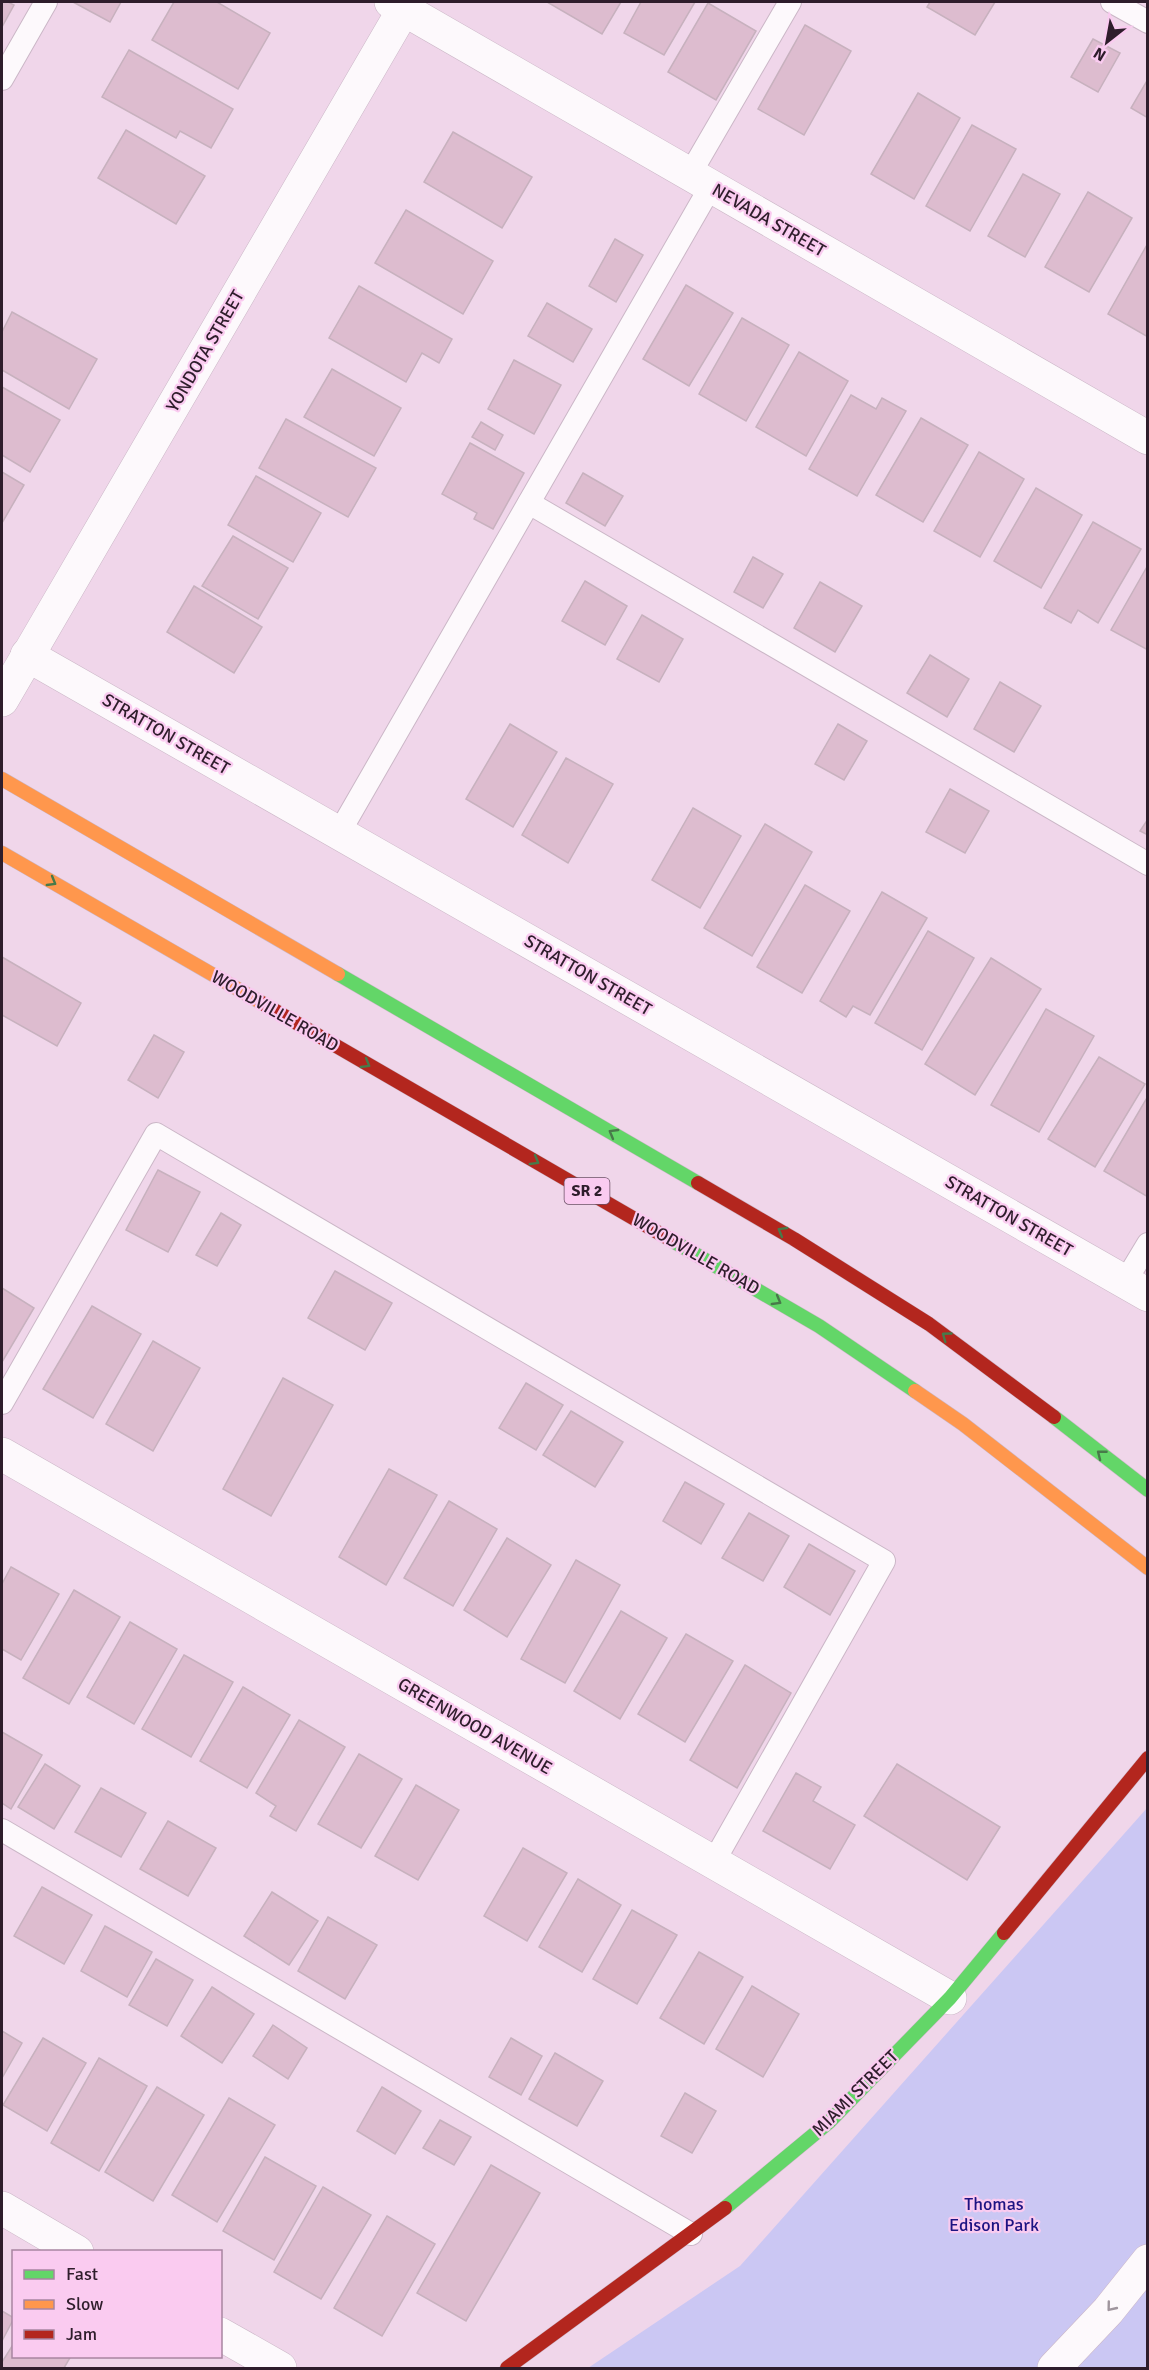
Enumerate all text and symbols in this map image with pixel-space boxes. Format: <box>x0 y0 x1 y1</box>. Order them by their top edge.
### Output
north arrow <box>1077 12 1137 72</box>
text: N <box>1090 43 1110 65</box>
street label: NEVADA STREET <box>708 179 830 262</box>
street label: YONDOTA STREET <box>161 286 249 416</box>
street label: STRATTON STREET <box>98 689 234 779</box>
one-way arrow <box>46 875 56 886</box>
street label: STRATTON STREET <box>520 930 656 1020</box>
street label: WOODVILLE ROAD <box>207 966 343 1056</box>
one-way arrow <box>360 1056 370 1068</box>
one-way arrow <box>609 1129 619 1140</box>
one-way arrow <box>529 1154 539 1166</box>
street label: STRATTON STREET <box>941 1171 1077 1261</box>
road number: SR 2 <box>564 1178 610 1204</box>
street label: WOODVILLE ROAD <box>628 1209 764 1299</box>
one-way arrow <box>778 1227 788 1239</box>
one-way arrow <box>770 1294 781 1305</box>
one-way arrow <box>941 1333 952 1344</box>
one-way arrow <box>1097 1450 1108 1461</box>
street label: GREENWOOD AVENUE <box>394 1673 556 1779</box>
street label: MIAMI STREET <box>807 2045 903 2141</box>
park label: Thomas Edison Park <box>949 2193 1039 2236</box>
legend <box>12 2250 222 2358</box>
text: Fast <box>66 2263 98 2285</box>
text: Slow <box>66 2293 103 2315</box>
one-way arrow <box>1107 2300 1118 2311</box>
text: Jam <box>66 2323 97 2345</box>

